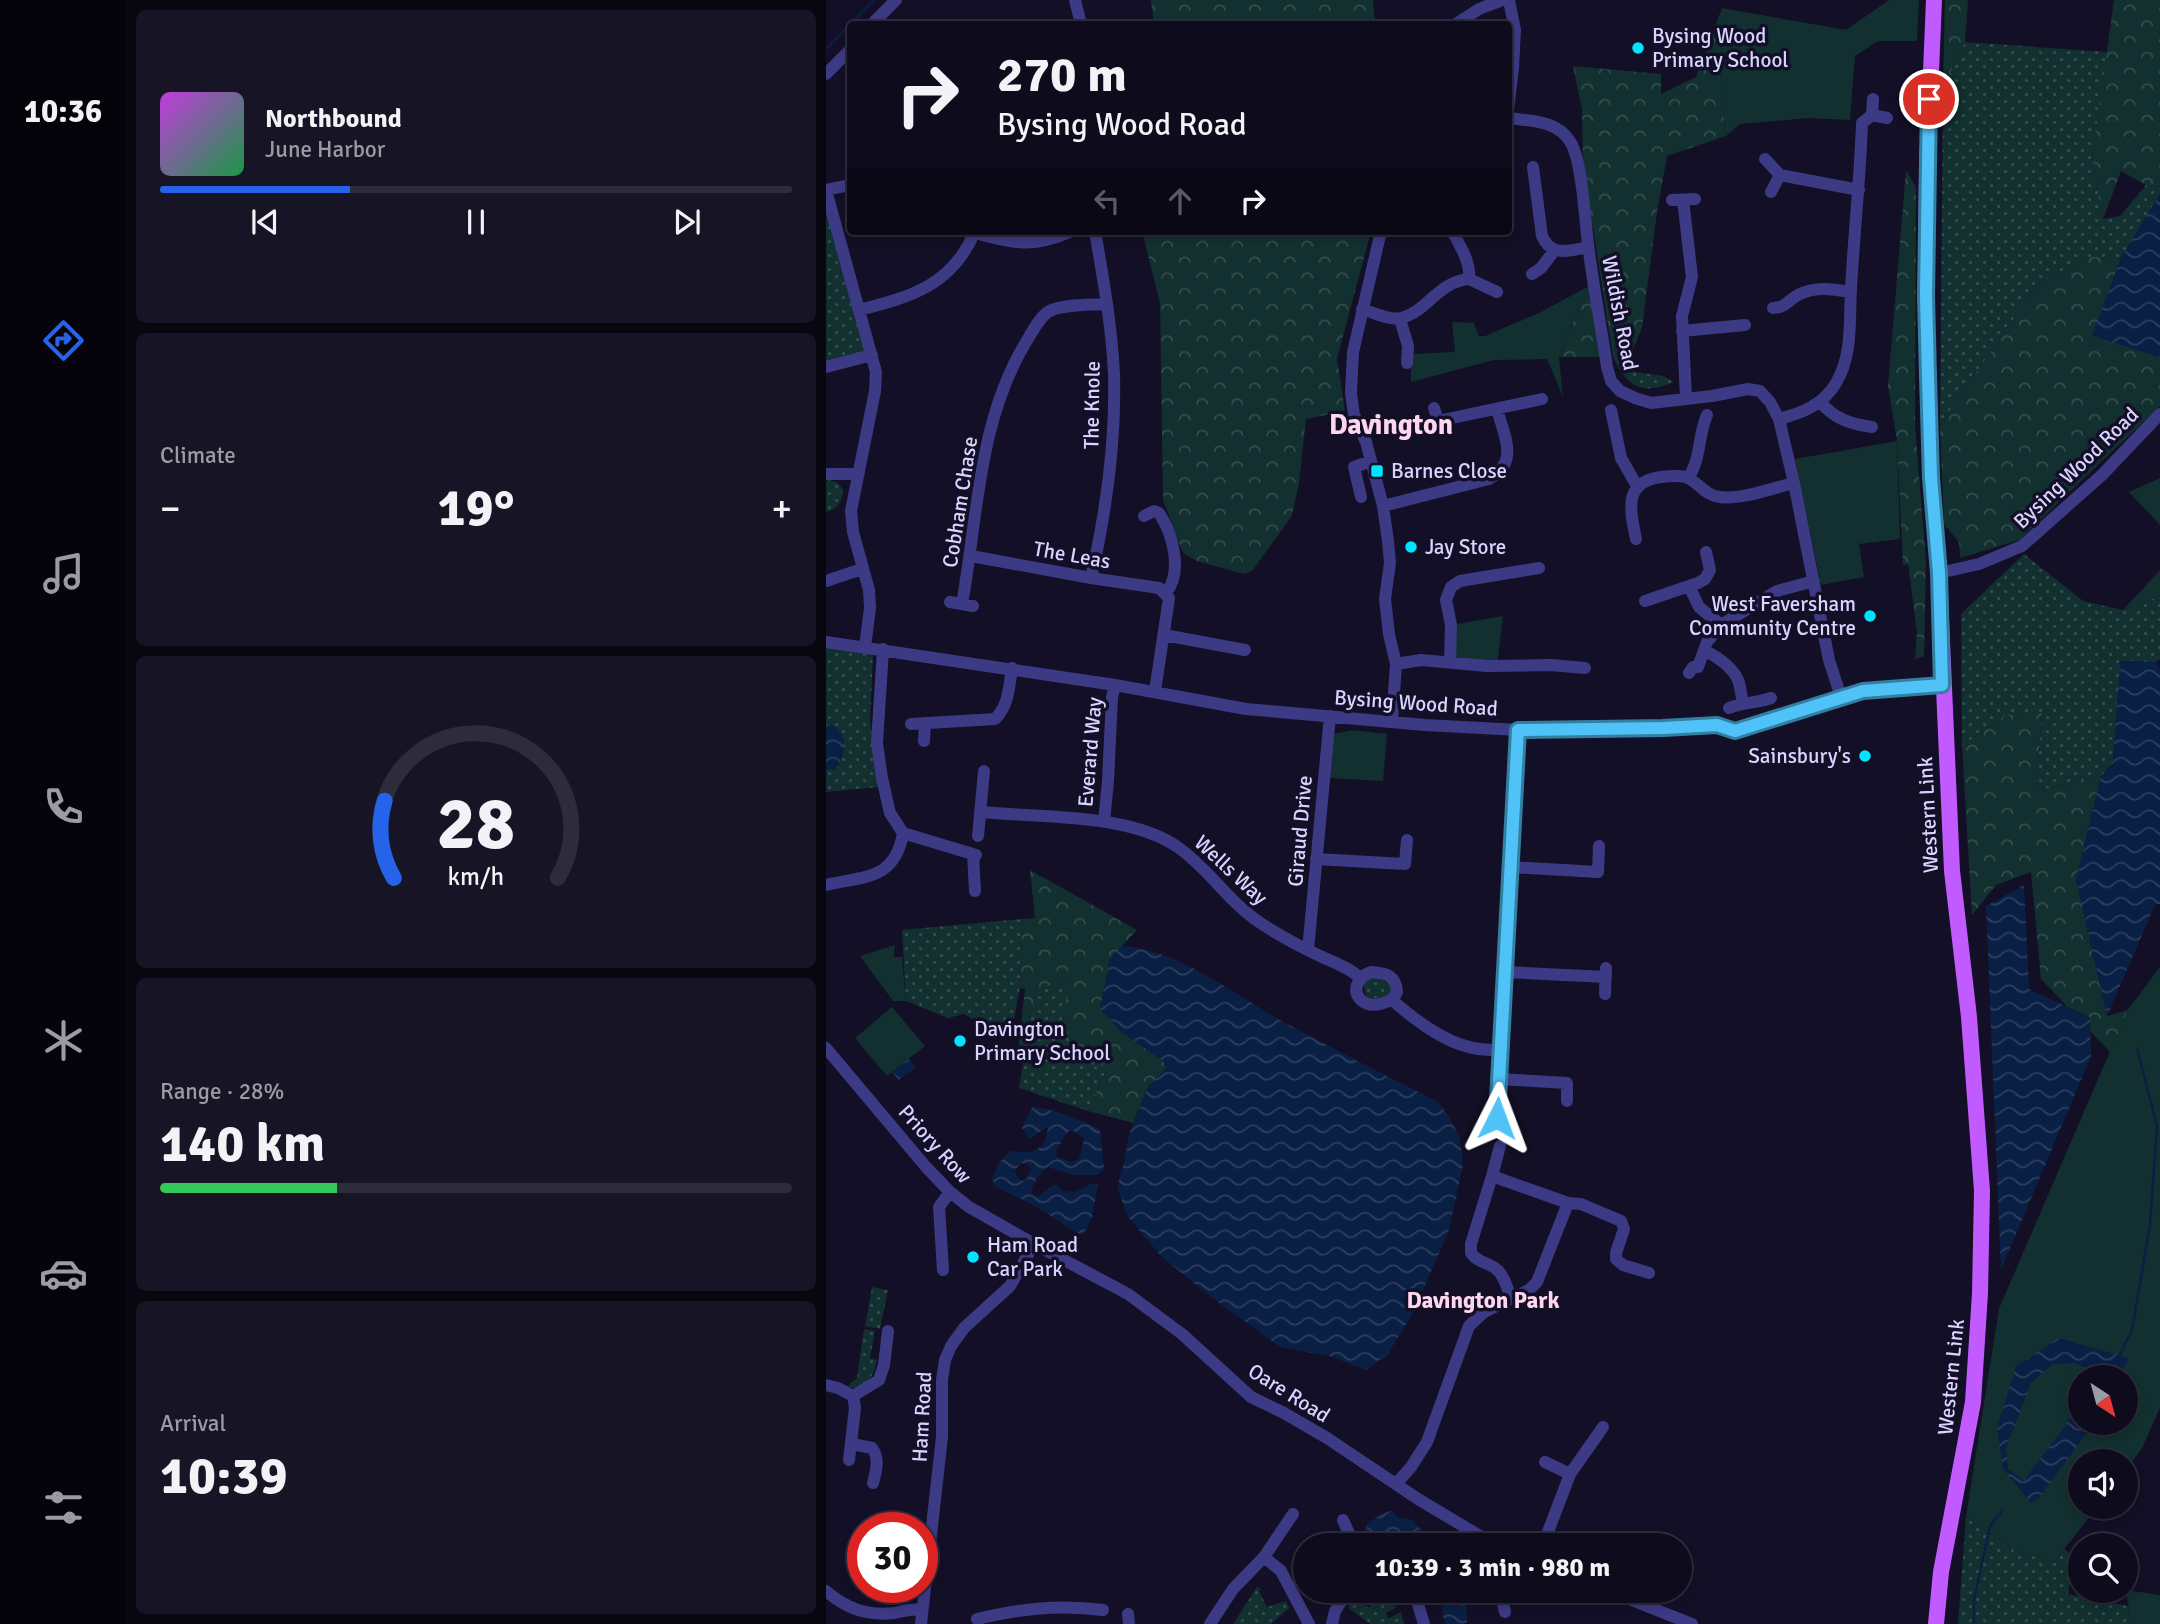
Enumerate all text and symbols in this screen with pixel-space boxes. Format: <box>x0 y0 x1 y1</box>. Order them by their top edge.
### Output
place label: Bysing Wood Primary School <box>1652 23 1788 73</box>
marker: Bysing Wood Primary School <box>1630 40 1646 56</box>
text: 270 m <box>997 45 1127 105</box>
icon: right <box>882 49 973 140</box>
pin <box>1899 69 1959 129</box>
icon: arrive <box>1910 80 1948 118</box>
text: 10:36 <box>24 92 102 131</box>
text: Northbound <box>265 103 402 135</box>
text: Bysing Wood Road <box>997 105 1247 144</box>
text: June Harbor <box>265 135 385 164</box>
icon: left <box>1088 182 1126 220</box>
icon: ahead <box>1161 182 1199 220</box>
icon: right <box>1234 182 1272 220</box>
icon: previous <box>246 203 284 241</box>
icon: pause <box>457 203 495 241</box>
icon: next <box>668 203 706 241</box>
street label: Wildish Road <box>1596 253 1644 373</box>
icon: directions <box>39 316 88 365</box>
street label: The Knole <box>1078 361 1106 449</box>
street label: Bysing Wood Road <box>2008 402 2144 534</box>
district label: Davington <box>1329 408 1453 442</box>
street label: Cobham Chase <box>937 435 983 569</box>
text: Climate <box>160 441 236 470</box>
place label: Barnes Close <box>1391 458 1507 484</box>
marker: Barnes Close <box>1369 463 1385 479</box>
text: 19° <box>438 476 514 540</box>
text: − <box>160 485 181 532</box>
text: + <box>771 485 792 532</box>
place label: Jay Store <box>1425 534 1506 560</box>
street label: The Leas <box>1031 535 1113 575</box>
marker: Jay Store <box>1403 539 1419 555</box>
icon: music <box>39 549 88 598</box>
place label: West Faversham Community Centre <box>1689 591 1856 641</box>
marker: West Faversham Community Centre <box>1862 608 1878 624</box>
street label: Bysing Wood Road <box>1333 684 1499 722</box>
street label: Everard Way <box>1072 696 1108 808</box>
place label: Sainsbury's <box>1748 743 1851 769</box>
marker: Sainsbury's <box>1857 748 1873 764</box>
street label: Western Link <box>1912 756 1944 874</box>
street label: Giraud Drive <box>1282 774 1318 888</box>
text: 28 <box>437 780 515 869</box>
icon: phone <box>39 782 88 831</box>
street label: Wells Way <box>1189 830 1273 911</box>
text: km/h <box>448 861 504 892</box>
icon: climate <box>39 1016 88 1065</box>
place label: Davington Primary School <box>974 1016 1110 1066</box>
marker: Davington Primary School <box>952 1033 968 1049</box>
text: Range · 28% <box>160 1077 284 1106</box>
position arrow <box>1460 1081 1534 1155</box>
street label: Priory Row <box>893 1099 977 1189</box>
text: 140 km <box>160 1112 325 1176</box>
place label: Ham Road Car Park <box>987 1232 1078 1282</box>
icon: car <box>39 1249 88 1298</box>
marker: Ham Road Car Park <box>965 1249 981 1265</box>
district label: Davington Park <box>1407 1286 1559 1315</box>
street label: Western Link <box>1932 1317 1970 1436</box>
street label: Oare Road <box>1243 1358 1335 1428</box>
north arrow <box>2068 1365 2138 1435</box>
map controls <box>2068 1365 2138 1603</box>
street label: Ham Road <box>907 1371 937 1463</box>
text: Arrival <box>160 1409 226 1438</box>
text: 10:39 <box>160 1444 288 1508</box>
button: sound <box>2068 1449 2138 1519</box>
icon: filters <box>39 1483 88 1532</box>
speed limit sign: 30 <box>847 1512 938 1603</box>
button: search <box>2068 1533 2138 1603</box>
text: 10:39 · 3 min · 980 m <box>1375 1552 1610 1584</box>

